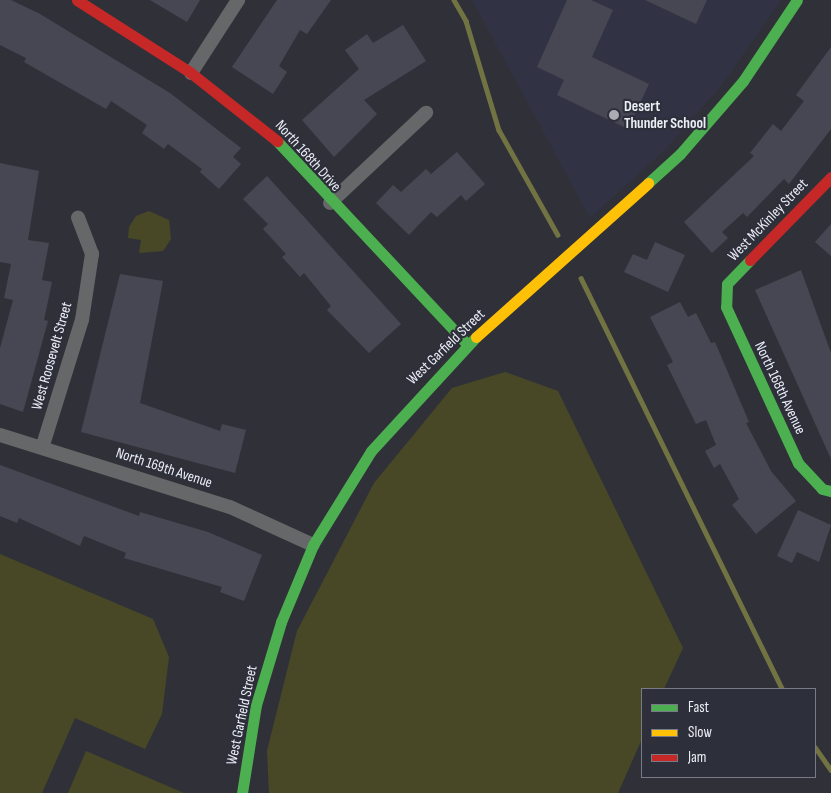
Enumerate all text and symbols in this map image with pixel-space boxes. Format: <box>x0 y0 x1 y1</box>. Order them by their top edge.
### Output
place label: Desert Thunder School <box>624 97 706 132</box>
marker: Desert Thunder School <box>608 109 620 121</box>
street label: North 168th Drive <box>271 117 345 195</box>
street label: West McKinley Street <box>724 175 812 265</box>
street label: West Roosevelt Street <box>28 300 76 412</box>
street label: West Garfield Street <box>403 305 489 389</box>
street label: North 168th Avenue <box>751 339 809 437</box>
street label: North 169th Avenue <box>114 444 214 492</box>
street label: West Garfield Street <box>223 664 261 766</box>
legend <box>641 688 816 778</box>
text: Fast <box>688 698 709 717</box>
text: Slow <box>688 723 712 742</box>
text: Jam <box>688 748 706 767</box>

